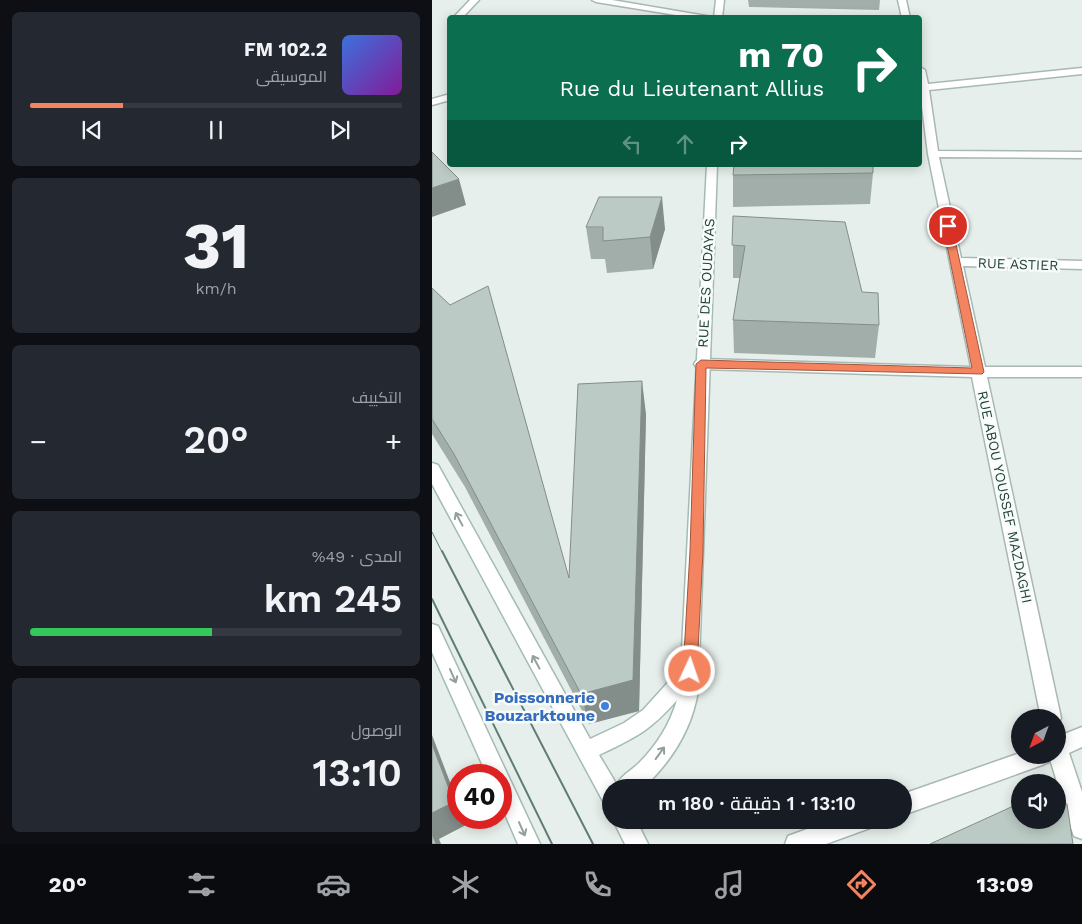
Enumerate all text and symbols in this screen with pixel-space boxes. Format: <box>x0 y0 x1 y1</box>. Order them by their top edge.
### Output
text: 70 m <box>738 34 824 76</box>
icon: right <box>842 35 907 100</box>
text: 102.2 FM <box>244 38 327 61</box>
text: الموسيقى <box>256 67 327 86</box>
text: Rue du Lieutenant Allius <box>559 76 824 101</box>
icon: previous <box>78 116 106 144</box>
icon: pause <box>202 116 230 144</box>
icon: next <box>326 116 354 144</box>
icon: left <box>618 130 646 158</box>
icon: ahead <box>671 130 699 158</box>
icon: right <box>724 130 752 158</box>
pin <box>927 205 969 247</box>
text: 31 <box>183 208 249 284</box>
icon: arrive <box>934 212 962 240</box>
street label: RUE DES OUDAYAS <box>695 218 717 348</box>
street label: RUE ASTIER <box>977 255 1059 273</box>
text: km/h <box>195 279 237 298</box>
text: التكييف <box>352 388 402 407</box>
street label: RUE ABOU YOUSSEF MAZDAGHI <box>975 389 1035 605</box>
text: 20° <box>184 418 248 462</box>
text: − <box>30 425 47 458</box>
text: + <box>385 425 402 458</box>
one-way arrow <box>454 511 464 526</box>
text: المدى · 49% <box>312 547 402 566</box>
text: 245 km <box>264 577 402 621</box>
position arrow <box>663 644 715 696</box>
one-way arrow <box>531 655 541 669</box>
one-way arrow <box>449 668 459 683</box>
place label: Poissonnerie Bouzarktoune <box>485 688 595 725</box>
marker: Poissonnerie Bouzarktoune <box>599 700 611 712</box>
north arrow <box>1011 709 1066 764</box>
map controls <box>1011 709 1066 829</box>
text: الوصول <box>351 721 402 740</box>
one-way arrow <box>655 747 666 760</box>
text: 13:10 <box>312 751 402 795</box>
speed limit sign: 40 <box>447 764 512 829</box>
button: sound <box>1011 774 1066 829</box>
text: 13:10 · 1 دقيقة · 180 m <box>658 792 856 815</box>
one-way arrow <box>517 821 527 836</box>
icon: filters <box>184 867 219 902</box>
icon: car <box>316 867 351 902</box>
icon: climate <box>448 867 483 902</box>
icon: phone <box>580 867 615 902</box>
icon: music <box>712 867 747 902</box>
icon: directions <box>844 867 879 902</box>
text: 20° <box>49 872 87 897</box>
text: 13:09 <box>977 872 1033 897</box>

